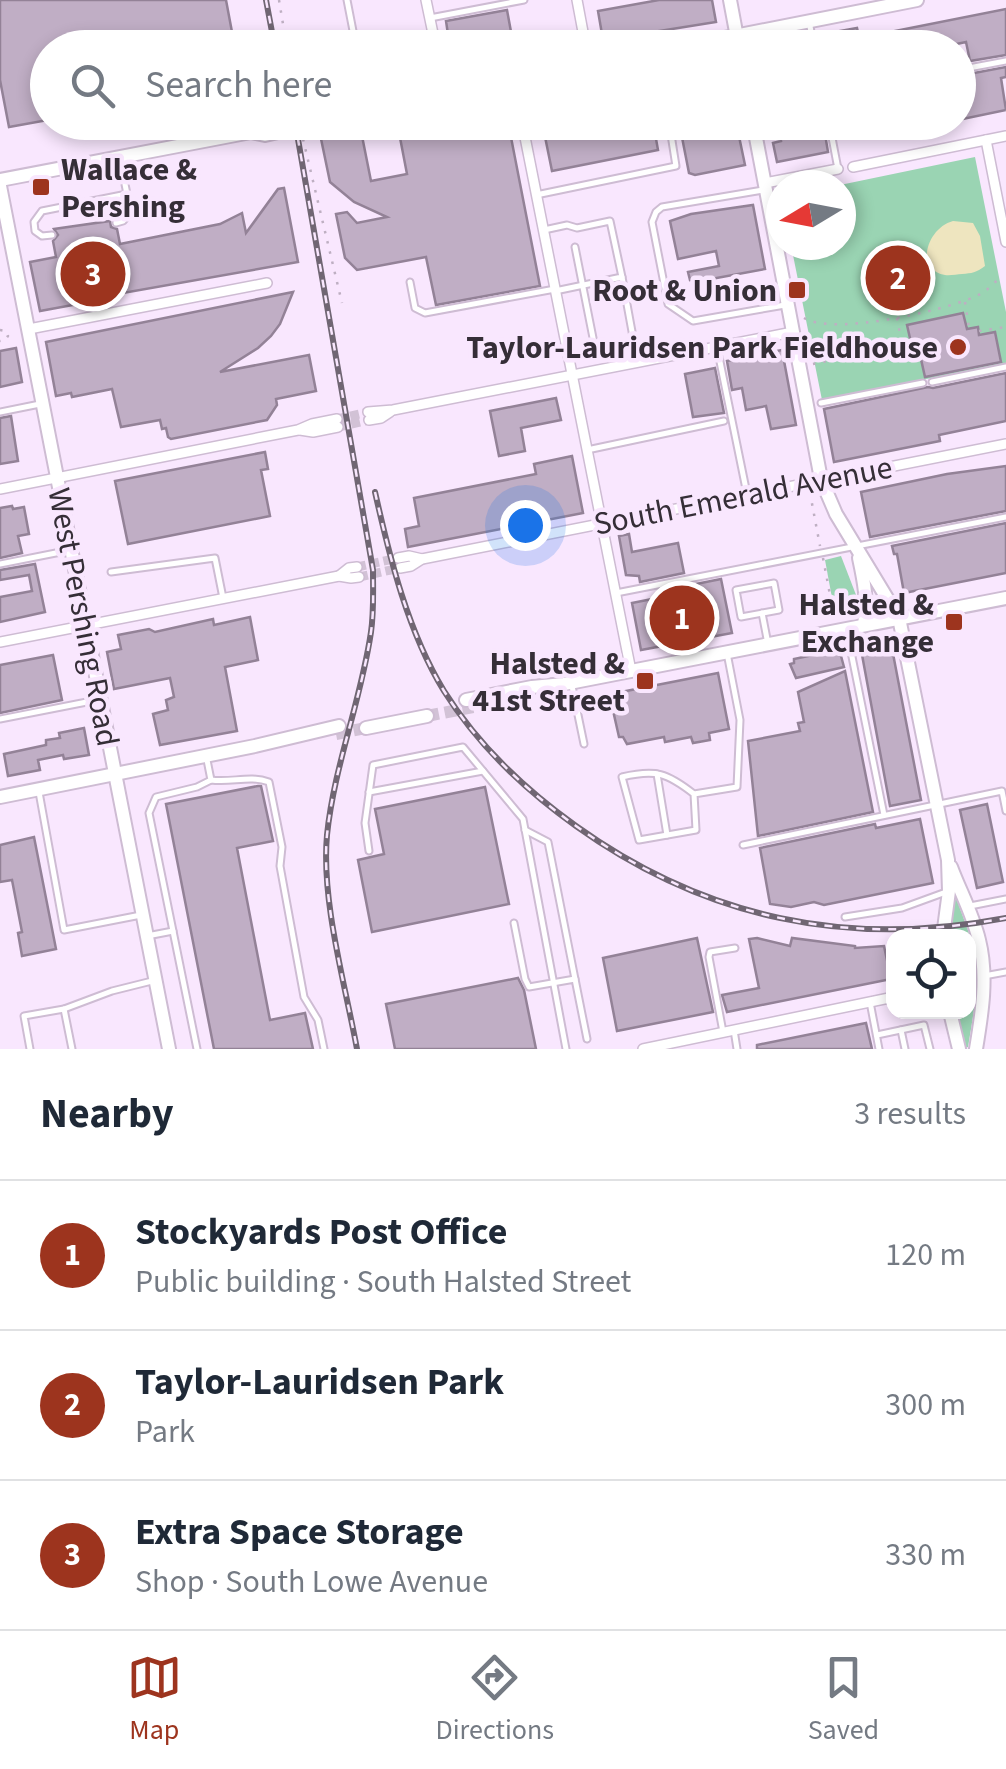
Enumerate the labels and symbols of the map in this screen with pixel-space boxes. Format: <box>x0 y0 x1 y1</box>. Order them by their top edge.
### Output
place label: Wallace & Pershing <box>61 147 197 230</box>
north arrow <box>766 170 856 260</box>
marker: Wallace & Pershing <box>30 176 52 198</box>
pin: 3 <box>61 236 126 312</box>
pin: 2 <box>866 240 930 316</box>
place label: Root & Union <box>592 268 777 314</box>
marker: Root & Union <box>786 279 808 301</box>
place label: Taylor-Lauridsen Park Fieldhouse <box>466 325 938 371</box>
marker: Taylor-Lauridsen Park Fieldhouse <box>947 336 969 358</box>
street label: South Emerald Avenue <box>590 444 896 547</box>
street label: West Pershing Road <box>35 484 131 750</box>
your location <box>500 500 551 551</box>
pin: 1 <box>650 580 714 656</box>
place label: Halsted & Exchange <box>799 582 934 665</box>
marker: Halsted & Exchange <box>943 611 965 633</box>
place label: Halsted & 41st Street <box>472 641 625 724</box>
marker: Halsted & 41st Street <box>634 670 656 692</box>

